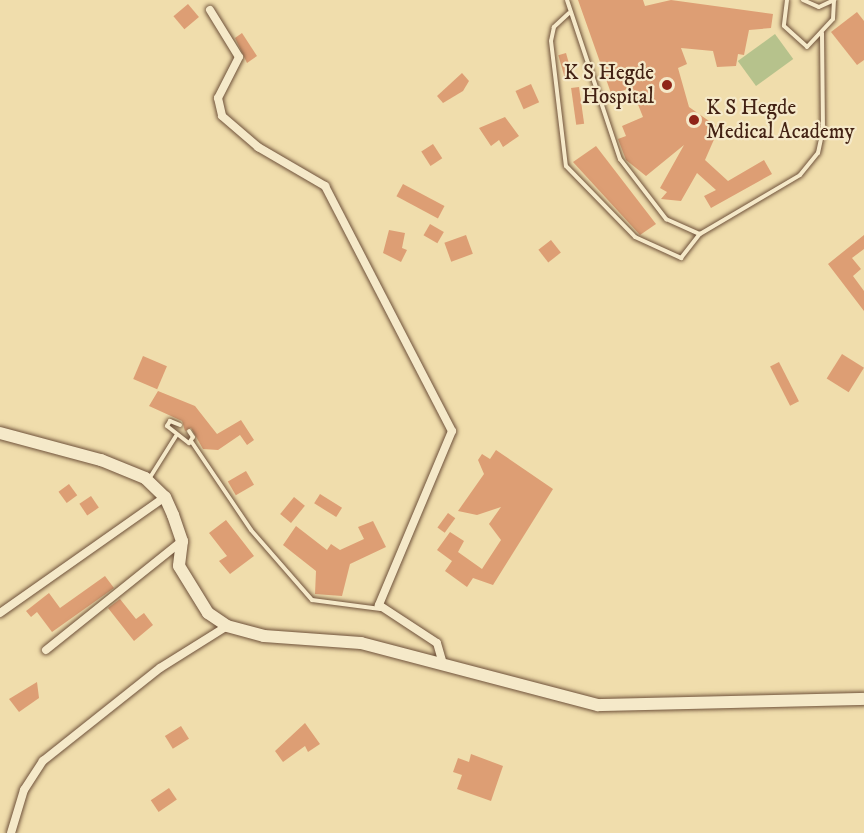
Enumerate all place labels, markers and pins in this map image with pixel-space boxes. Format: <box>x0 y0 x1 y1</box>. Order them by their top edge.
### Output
place label: K S Hegde Hospital <box>564 60 654 110</box>
marker: K S Hegde Hospital <box>658 76 676 94</box>
place label: K S Hegde Medical Academy <box>706 95 854 145</box>
marker: K S Hegde Medical Academy <box>687 113 701 127</box>

